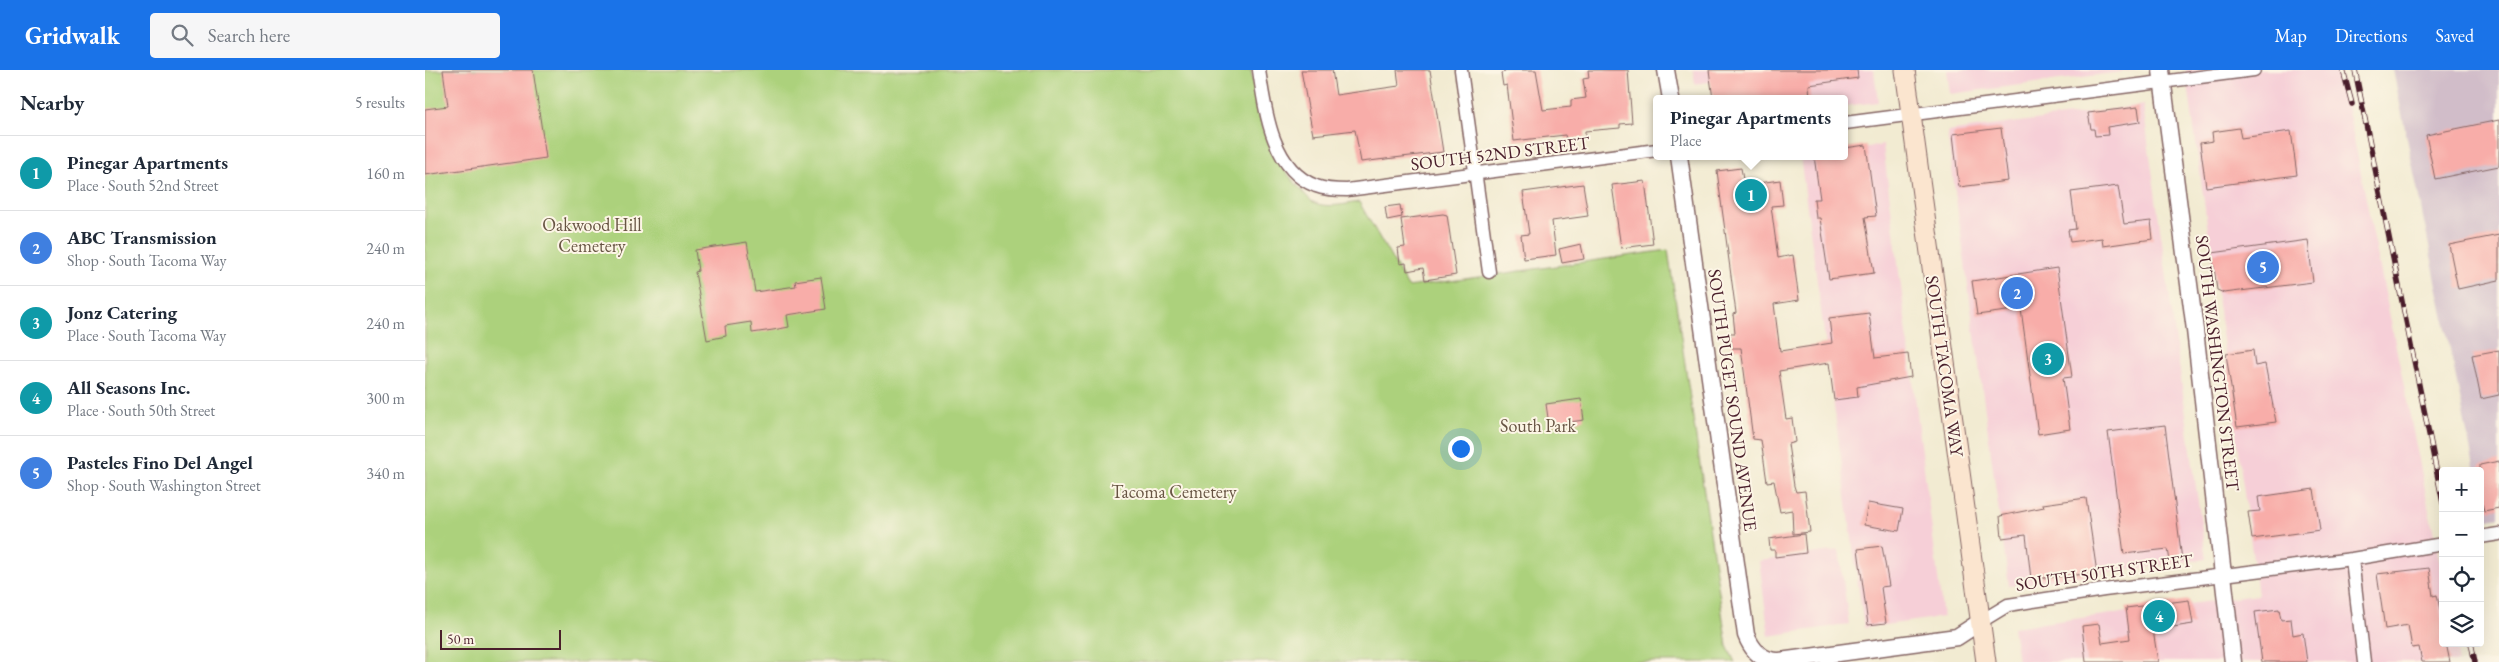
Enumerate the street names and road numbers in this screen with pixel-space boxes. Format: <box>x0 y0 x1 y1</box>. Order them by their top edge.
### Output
street label: SOUTH 52ND STREET <box>1409 131 1592 175</box>
street label: SOUTH WASHINGTON STREET <box>2191 234 2245 493</box>
street label: SOUTH PUGET SOUND AVENUE <box>1703 267 1763 533</box>
street label: SOUTH TACOMA WAY <box>1921 274 1969 460</box>
street label: SOUTH 50TH STREET <box>2014 548 2195 596</box>

